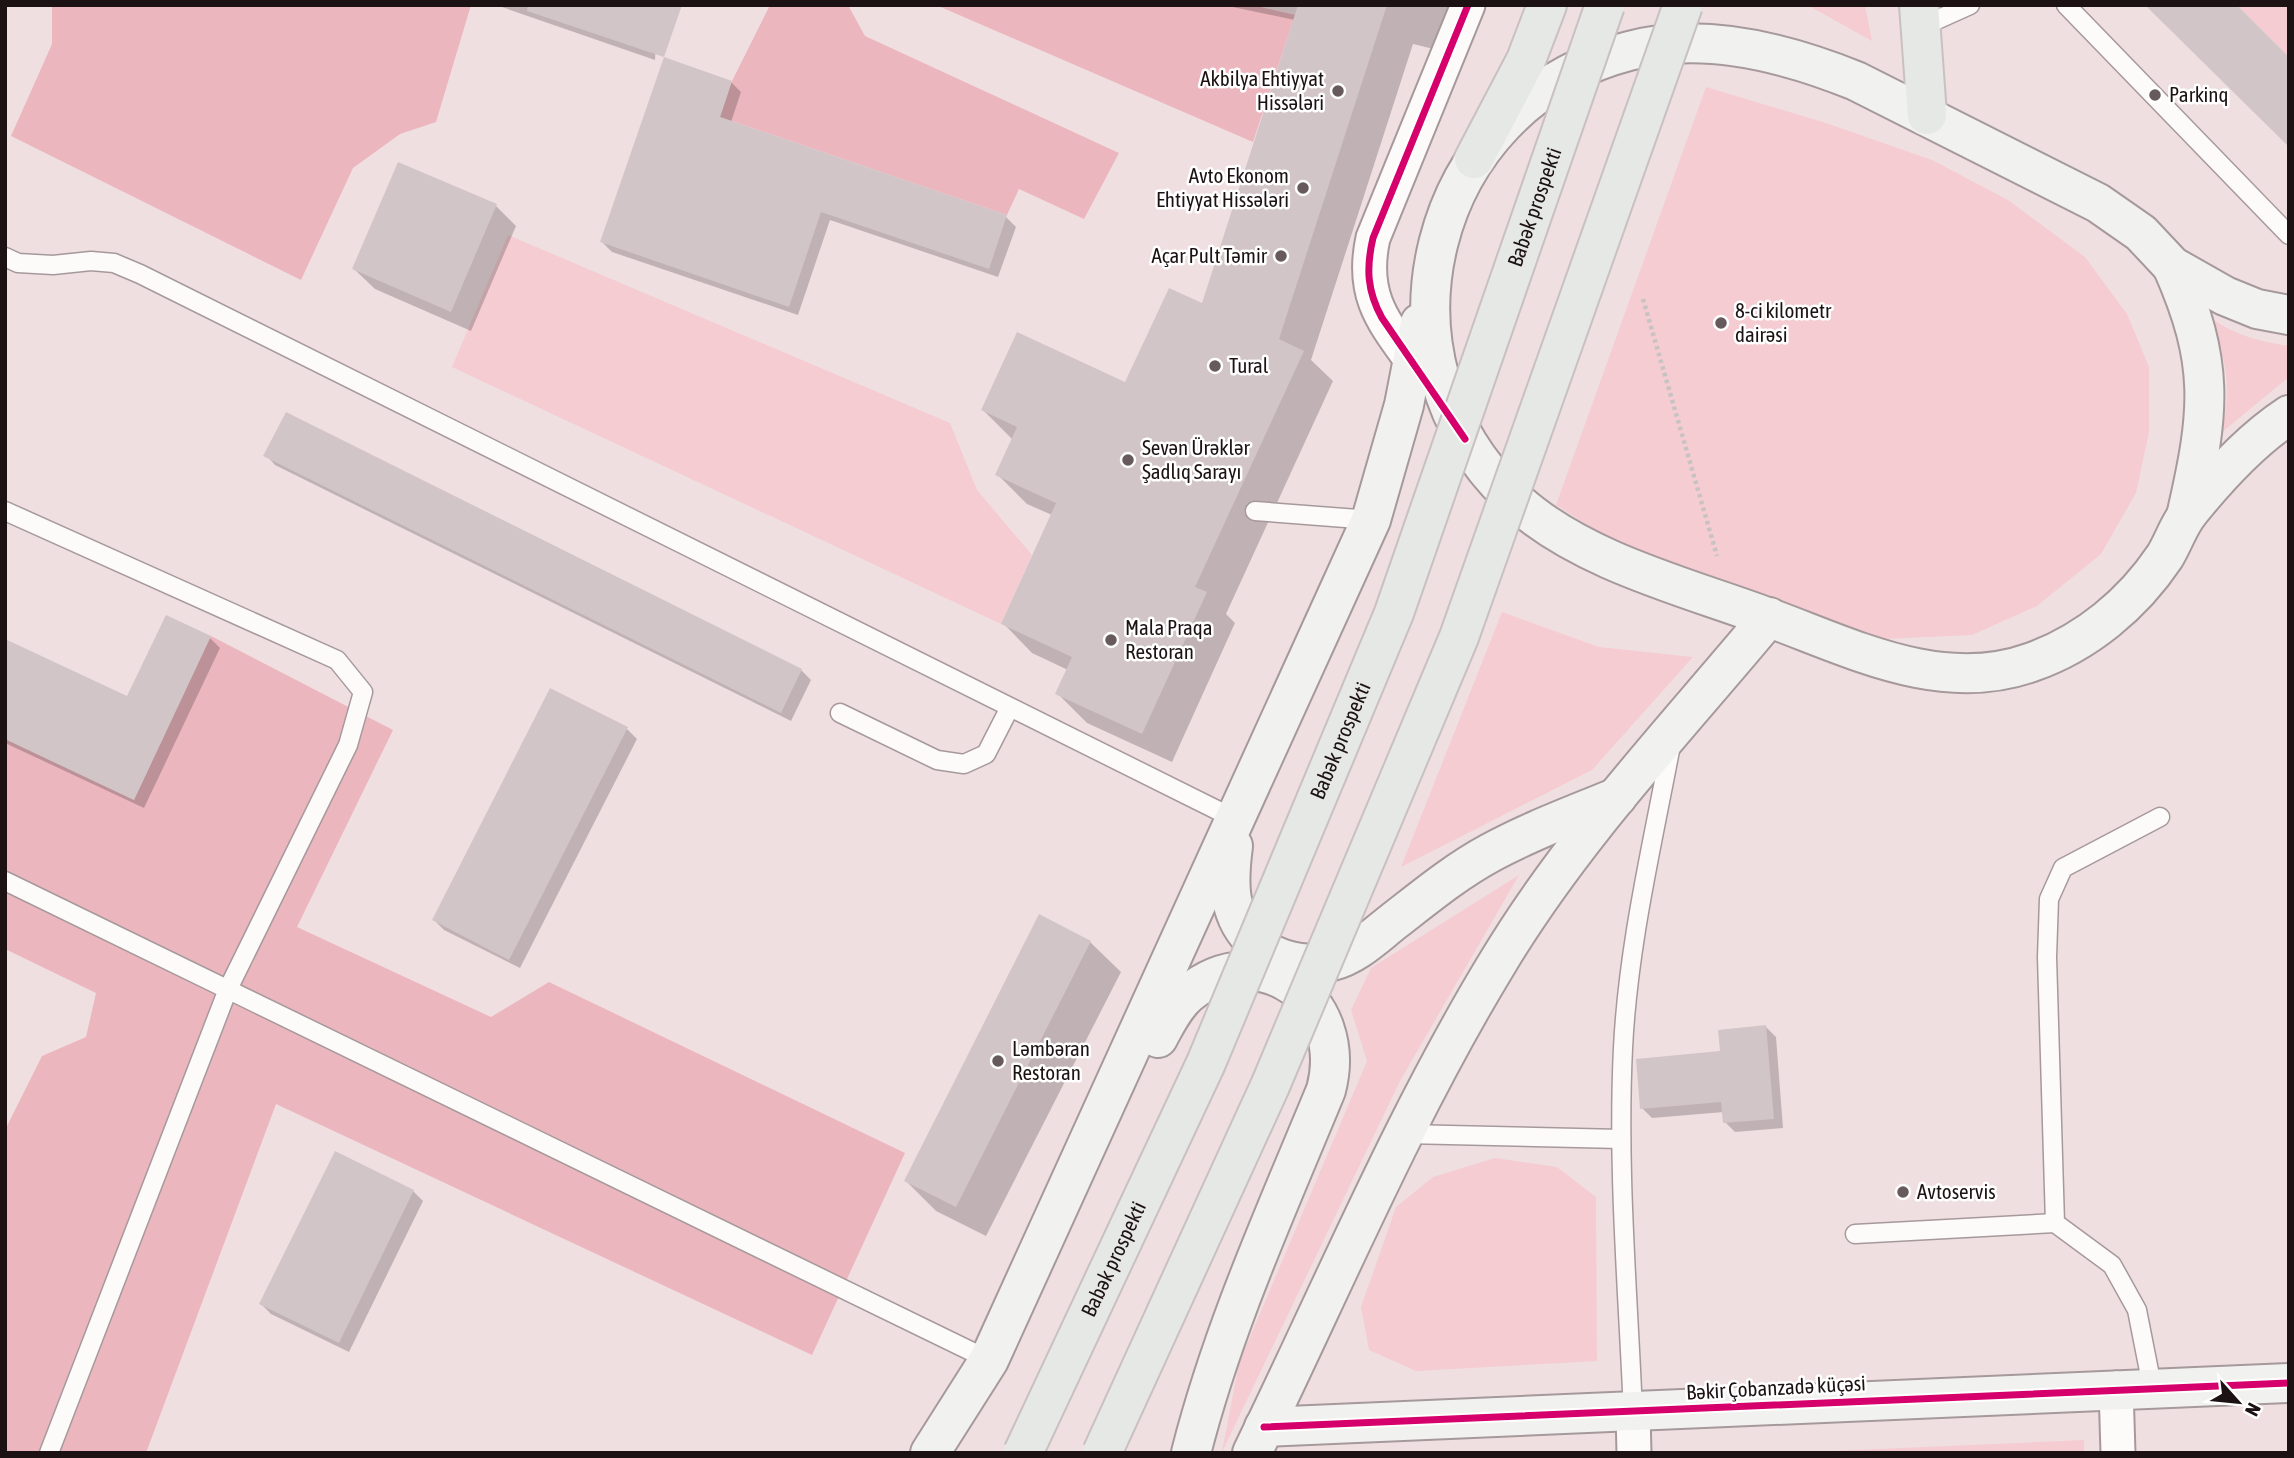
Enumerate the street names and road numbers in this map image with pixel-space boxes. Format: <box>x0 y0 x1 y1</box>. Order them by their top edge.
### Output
street label: Babək prospekti <box>1502 144 1566 270</box>
street label: Babək prospekti <box>1305 678 1375 802</box>
street label: Babək prospekti <box>1076 1197 1150 1320</box>
street label: Bəkir Çobanzadə küçəsi <box>1686 1370 1866 1404</box>

